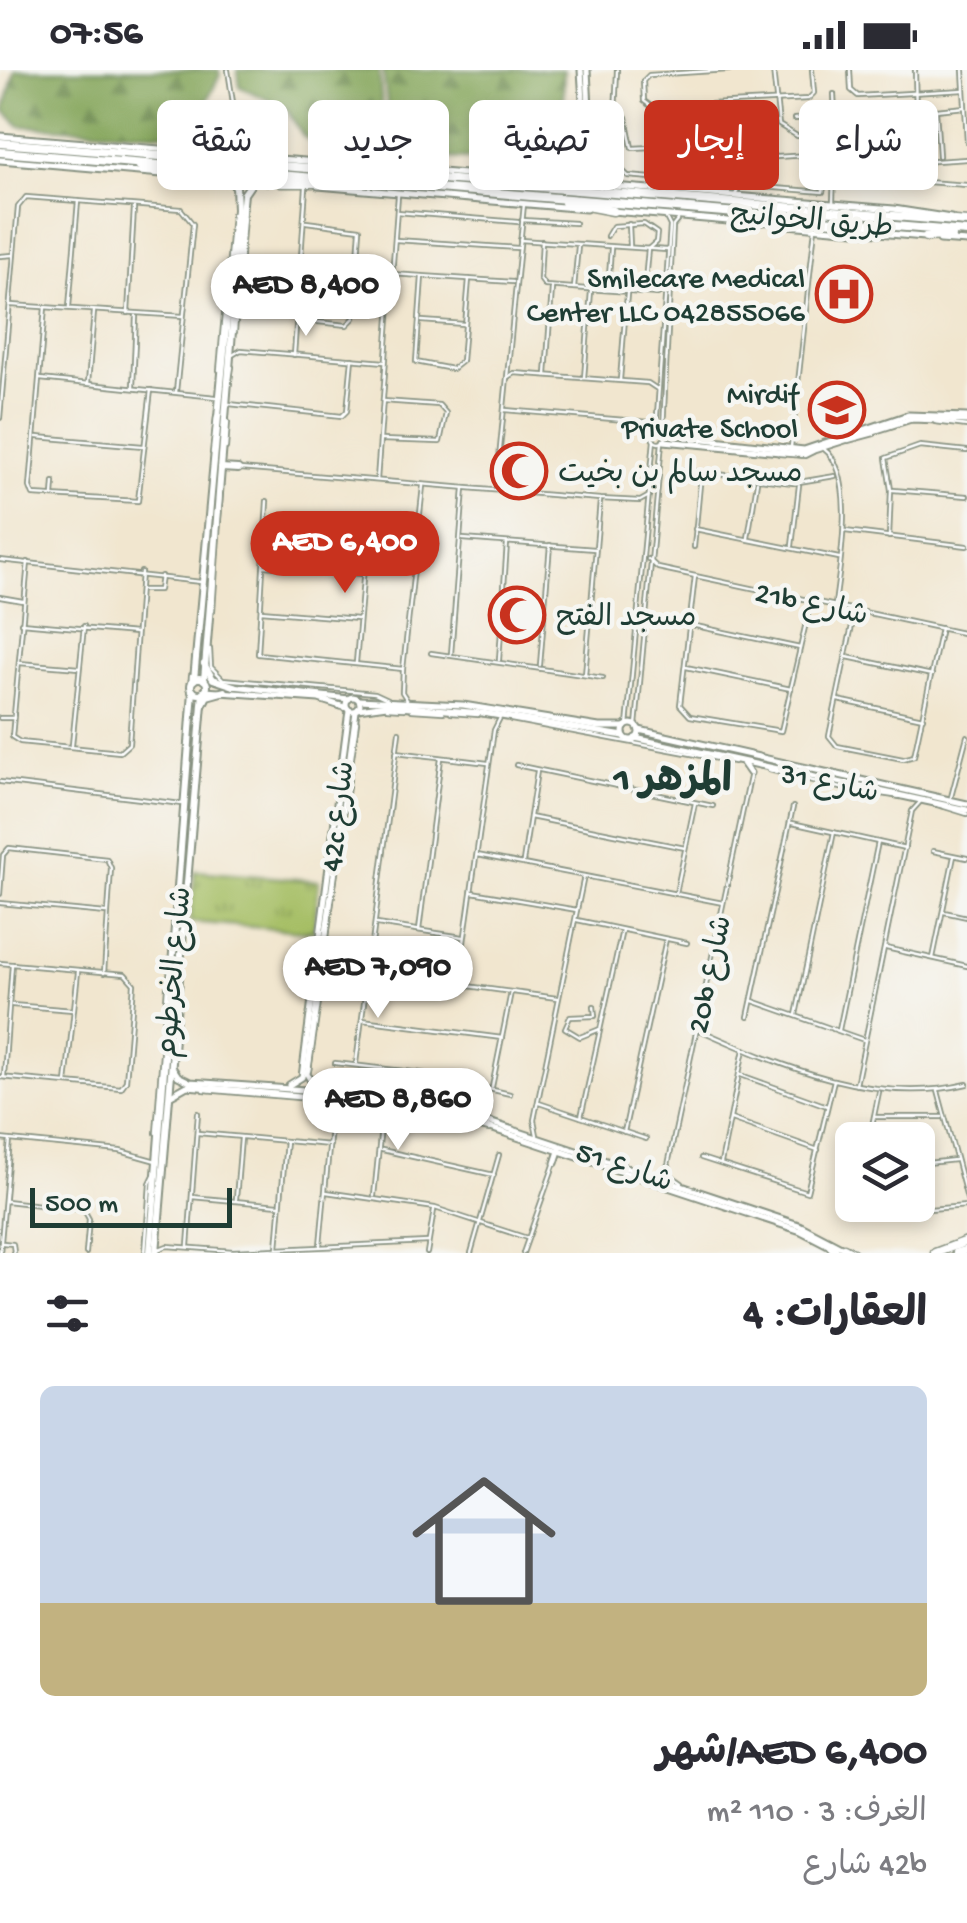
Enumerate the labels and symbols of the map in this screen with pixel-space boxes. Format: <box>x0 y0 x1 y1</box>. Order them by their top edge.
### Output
street label: طريق الخوانيج <box>729 199 895 248</box>
pin: AED 8,400 <box>192 254 420 339</box>
place label: Smilecare Medical Center LLC 042855066 <box>527 264 806 333</box>
hospital icon: Smilecare Medical Center LLC 042855066 <box>814 264 874 324</box>
place label: Mirdif Private School <box>621 380 801 449</box>
school or university icon: Mirdif Private School <box>807 380 867 440</box>
mosque icon: مسجد سالم بن بخيت <box>489 441 549 501</box>
place label: مسجد سالم بن بخيت <box>558 458 803 494</box>
pin: AED 6,400 <box>231 511 459 596</box>
street label: 21b شارع <box>751 577 871 635</box>
mosque icon: مسجد الفتح <box>487 585 547 645</box>
place label: مسجد الفتح <box>556 602 697 637</box>
street label: شارع 31 <box>776 758 881 813</box>
street label: 42c شارع <box>316 759 365 874</box>
district label: المزهر 1 <box>612 759 732 806</box>
street label: شارع الخرطوم <box>152 885 202 1059</box>
street label: 20b شارع <box>683 913 742 1037</box>
pin: AED 7,090 <box>264 936 492 1021</box>
pin: AED 8,860 <box>284 1068 512 1153</box>
street label: شارع 51 <box>571 1136 676 1202</box>
scale bar <box>30 1183 232 1228</box>

